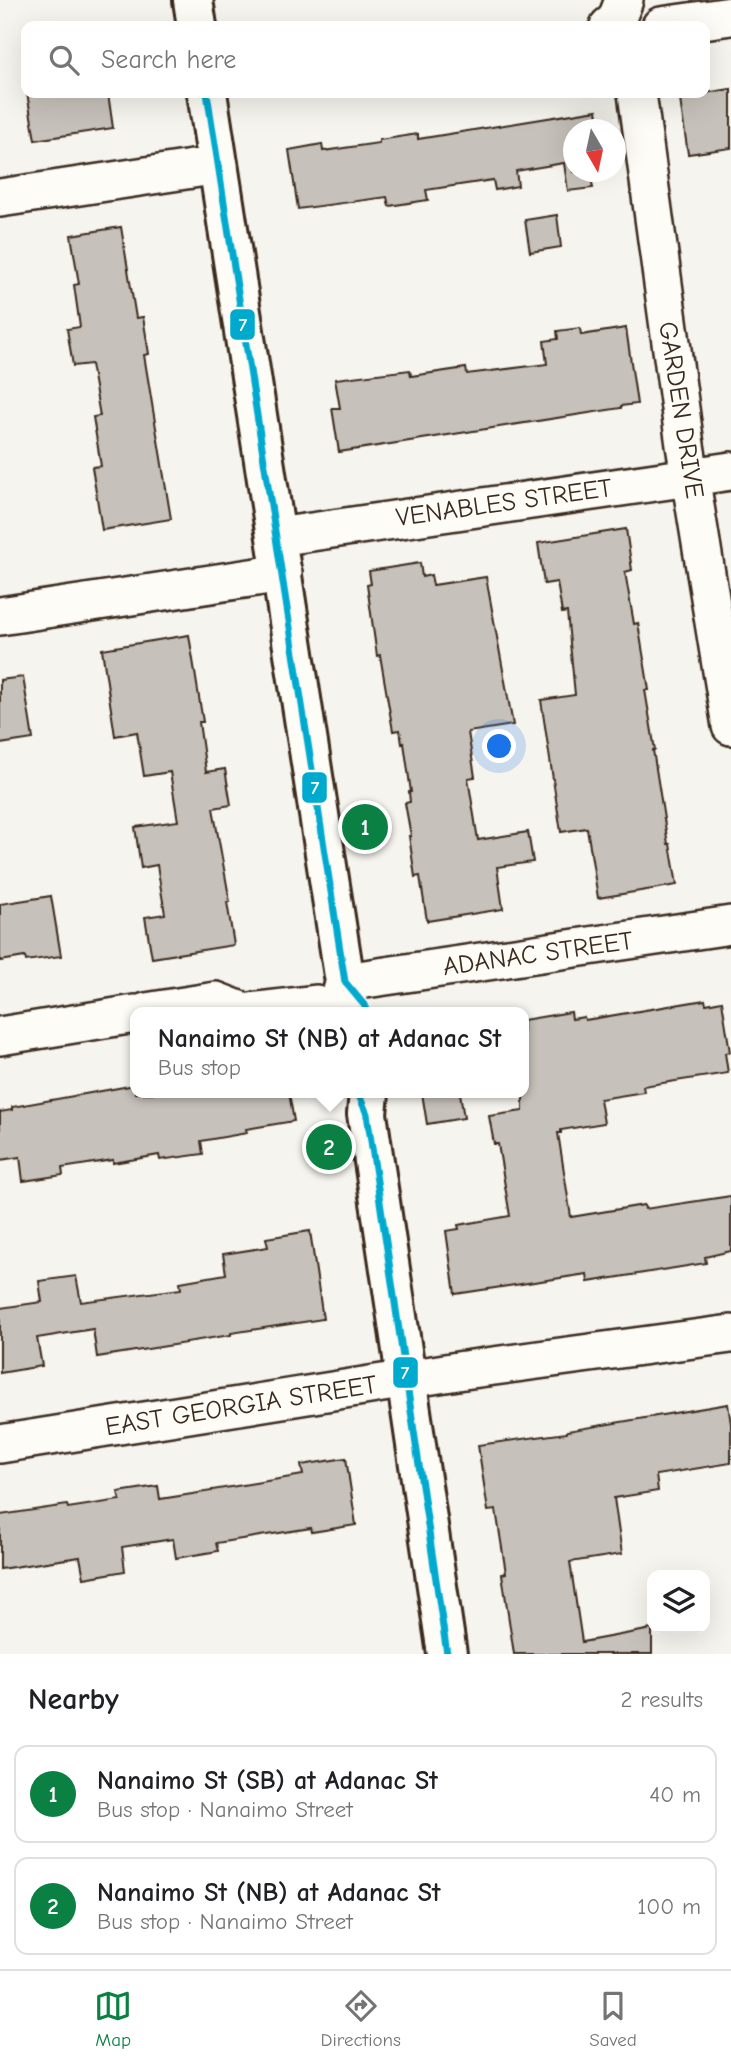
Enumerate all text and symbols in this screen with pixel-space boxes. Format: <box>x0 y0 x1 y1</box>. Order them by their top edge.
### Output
search box <box>21 21 710 98</box>
icon: search <box>45 41 83 79</box>
text: Search here <box>101 45 236 75</box>
north arrow <box>563 119 626 182</box>
line badge: 7 <box>229 308 256 341</box>
text: 7 <box>239 314 248 336</box>
street label: GARDEN DRIVE <box>652 319 710 501</box>
street label: VENABLES STREET <box>394 473 614 533</box>
your location <box>482 729 516 763</box>
line badge: 7 <box>301 771 328 804</box>
text: 7 <box>311 777 320 799</box>
pin: 1 <box>342 801 388 853</box>
street label: ADANAC STREET <box>441 926 635 982</box>
popup <box>130 1007 529 1098</box>
text: Nanaimo St (NB) at Adanac St <box>158 1024 501 1054</box>
text: Bus stop <box>158 1054 241 1081</box>
pin: 2 <box>306 1121 352 1173</box>
line badge: 7 <box>392 1356 419 1389</box>
text: 7 <box>401 1362 410 1384</box>
street label: EAST GEORGIA STREET <box>103 1370 379 1442</box>
map controls <box>647 1570 710 1633</box>
button: layers <box>647 1570 710 1633</box>
text: Nearby <box>28 1682 119 1717</box>
text: 2 results <box>621 1686 703 1713</box>
text: Nanaimo St (SB) at Adanac St <box>97 1766 438 1796</box>
text: 1 <box>48 1781 58 1808</box>
text: 40 m <box>649 1781 701 1808</box>
text: Bus stop · Nanaimo Street <box>97 1796 353 1823</box>
text: Nanaimo St (NB) at Adanac St <box>97 1878 441 1908</box>
text: 2 <box>47 1893 59 1920</box>
text: 100 m <box>637 1893 701 1920</box>
text: Bus stop · Nanaimo Street <box>97 1908 353 1935</box>
tab: Map <box>94 1987 132 2051</box>
tab: Directions <box>321 1987 401 2051</box>
tab: Saved <box>589 1987 637 2051</box>

